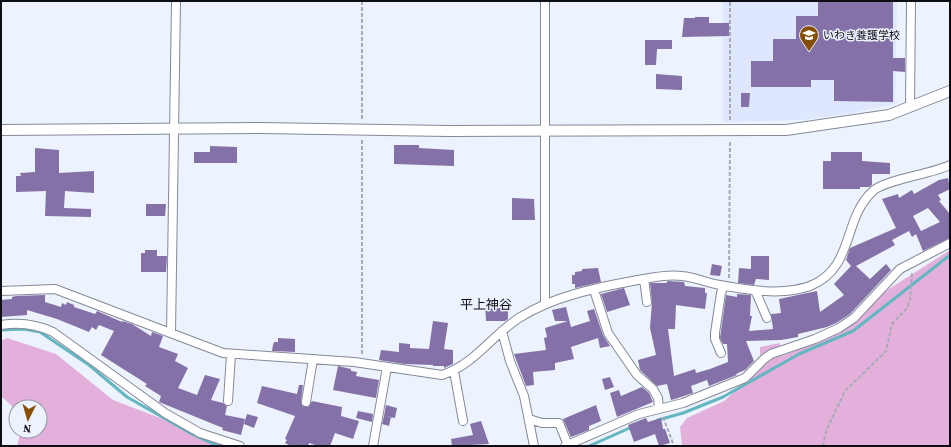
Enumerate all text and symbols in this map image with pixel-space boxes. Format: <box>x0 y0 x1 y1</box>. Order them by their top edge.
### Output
school or university icon: いわき養護学校 <box>798 24 820 52</box>
place label: いわき養護学校 <box>823 28 900 43</box>
district label: 平上神谷 <box>460 296 512 313</box>
north arrow <box>8 399 48 439</box>
text: N <box>23 421 32 436</box>

